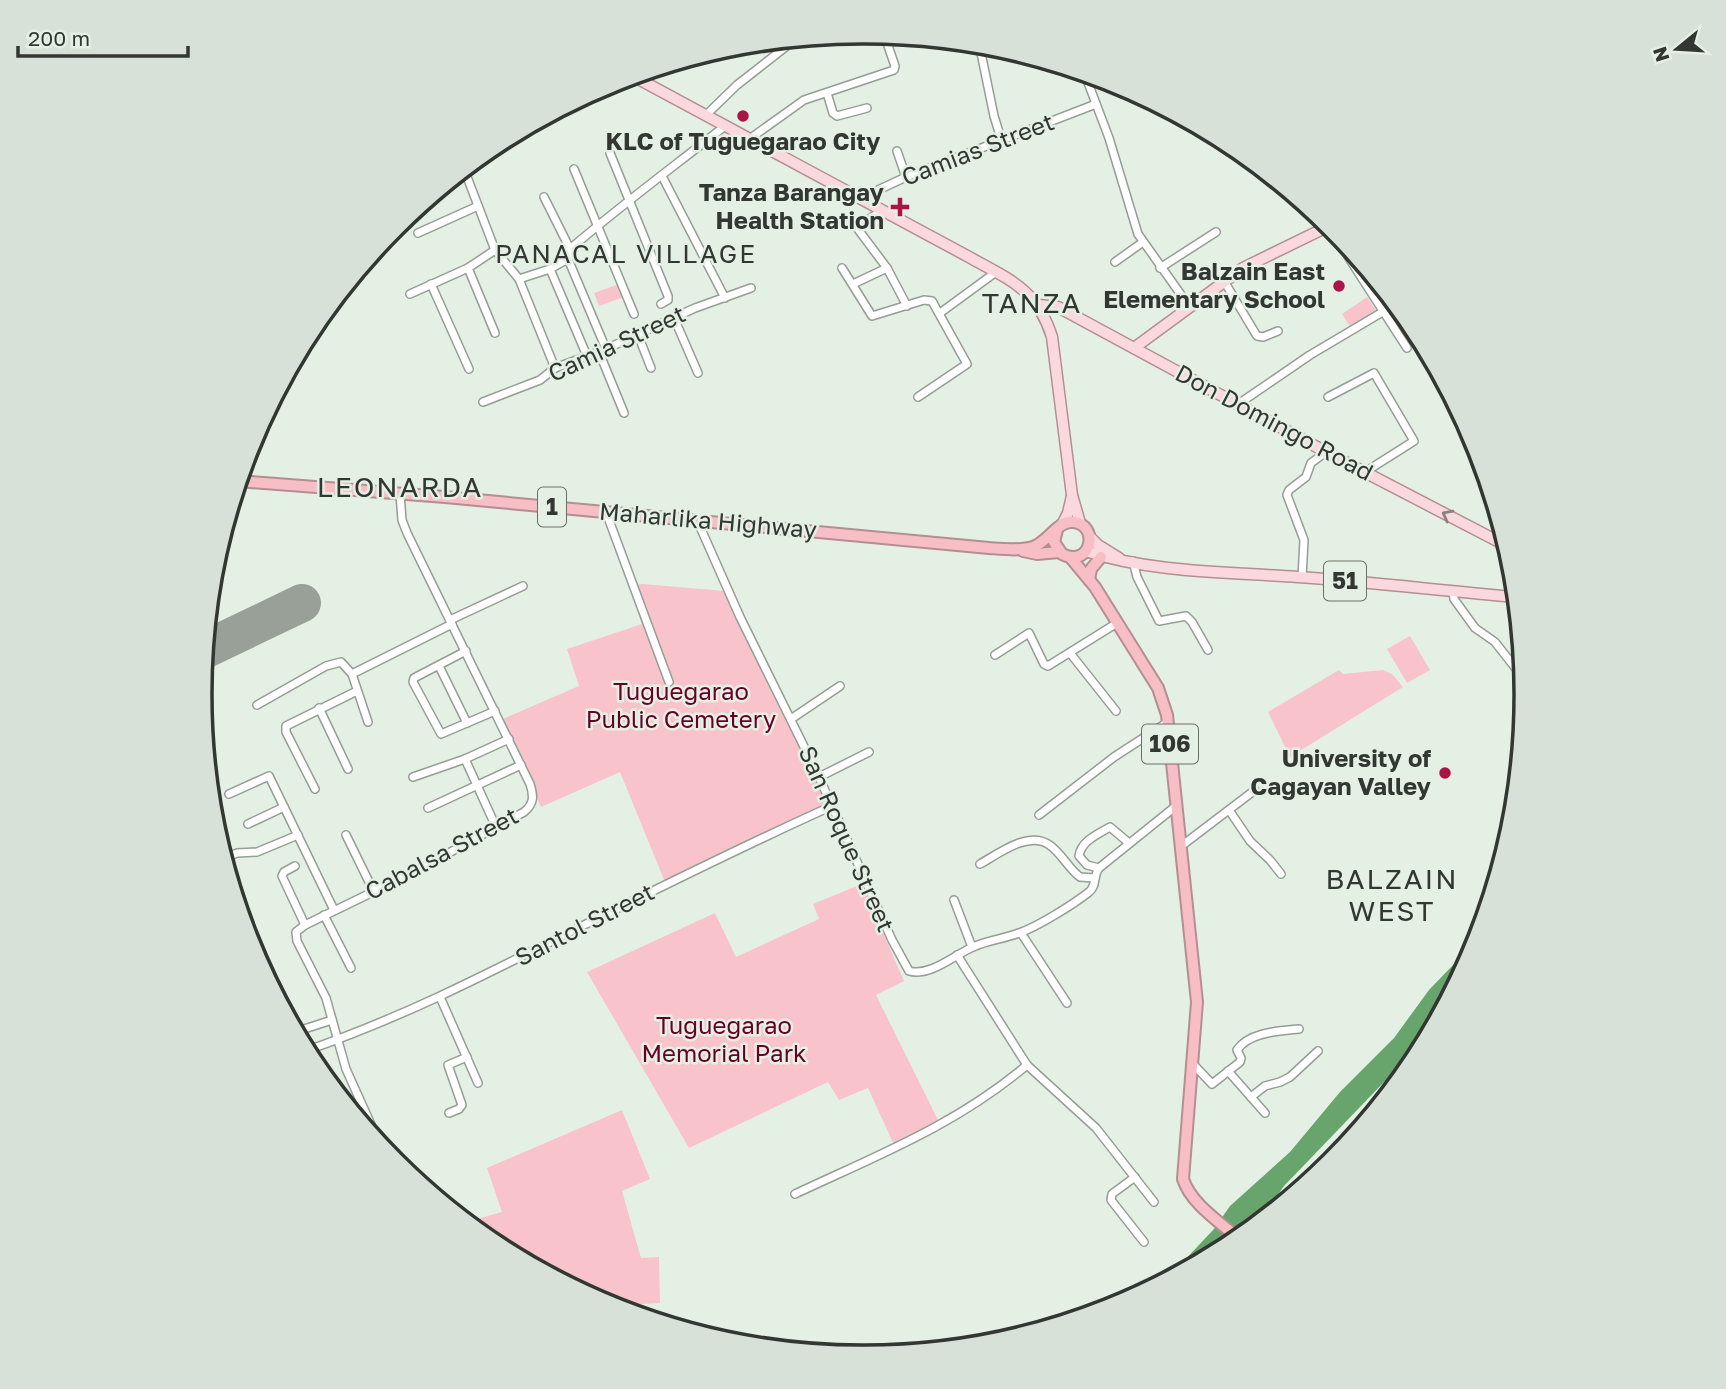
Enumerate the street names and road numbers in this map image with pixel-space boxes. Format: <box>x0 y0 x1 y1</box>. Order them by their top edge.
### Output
street label: Camias Street <box>897 106 1058 191</box>
street label: Camia Street <box>543 298 690 387</box>
street label: Don Domingo Road <box>1171 357 1378 486</box>
road number: 1 <box>538 488 566 526</box>
street label: Maharlika Highway <box>598 496 818 543</box>
road number: 51 <box>1324 562 1366 600</box>
road number: 106 <box>1142 724 1198 764</box>
street label: San Roque Street <box>793 741 901 936</box>
street label: Cabalsa Street <box>360 800 523 905</box>
street label: Santol Street <box>510 876 659 971</box>

